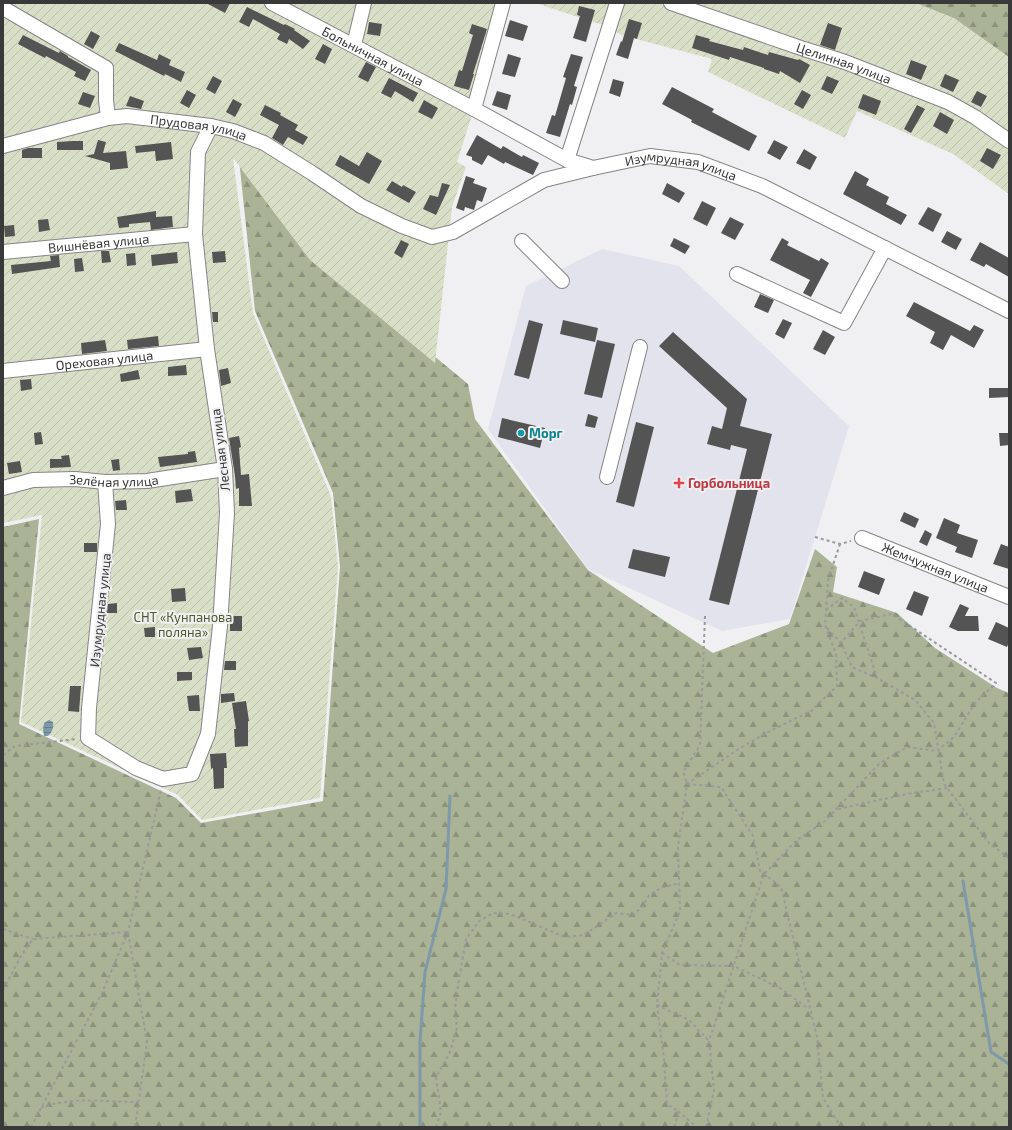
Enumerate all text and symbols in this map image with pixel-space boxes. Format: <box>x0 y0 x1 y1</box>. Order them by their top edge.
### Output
street label: Больничная улица <box>319 23 426 89</box>
street label: Целинная улица <box>794 39 894 87</box>
street label: Прудовая улица <box>149 111 250 144</box>
street label: Изумрудная улица <box>623 148 739 184</box>
street label: Вишнёвая улица <box>47 230 150 256</box>
street label: Ореховая улица <box>55 347 154 373</box>
street label: Лесная улица <box>207 408 233 492</box>
place label: Морг <box>529 425 563 441</box>
marker: Морг <box>516 428 526 438</box>
street label: Зелёная улица <box>69 471 160 490</box>
place label: Горбольница <box>688 475 770 491</box>
marker: Горбольница <box>673 477 685 489</box>
street label: Жемчужная улица <box>880 539 991 596</box>
street label: Изумрудная улица <box>86 552 114 668</box>
park label: СНТ «Кунпанова поляна» <box>134 609 232 640</box>

